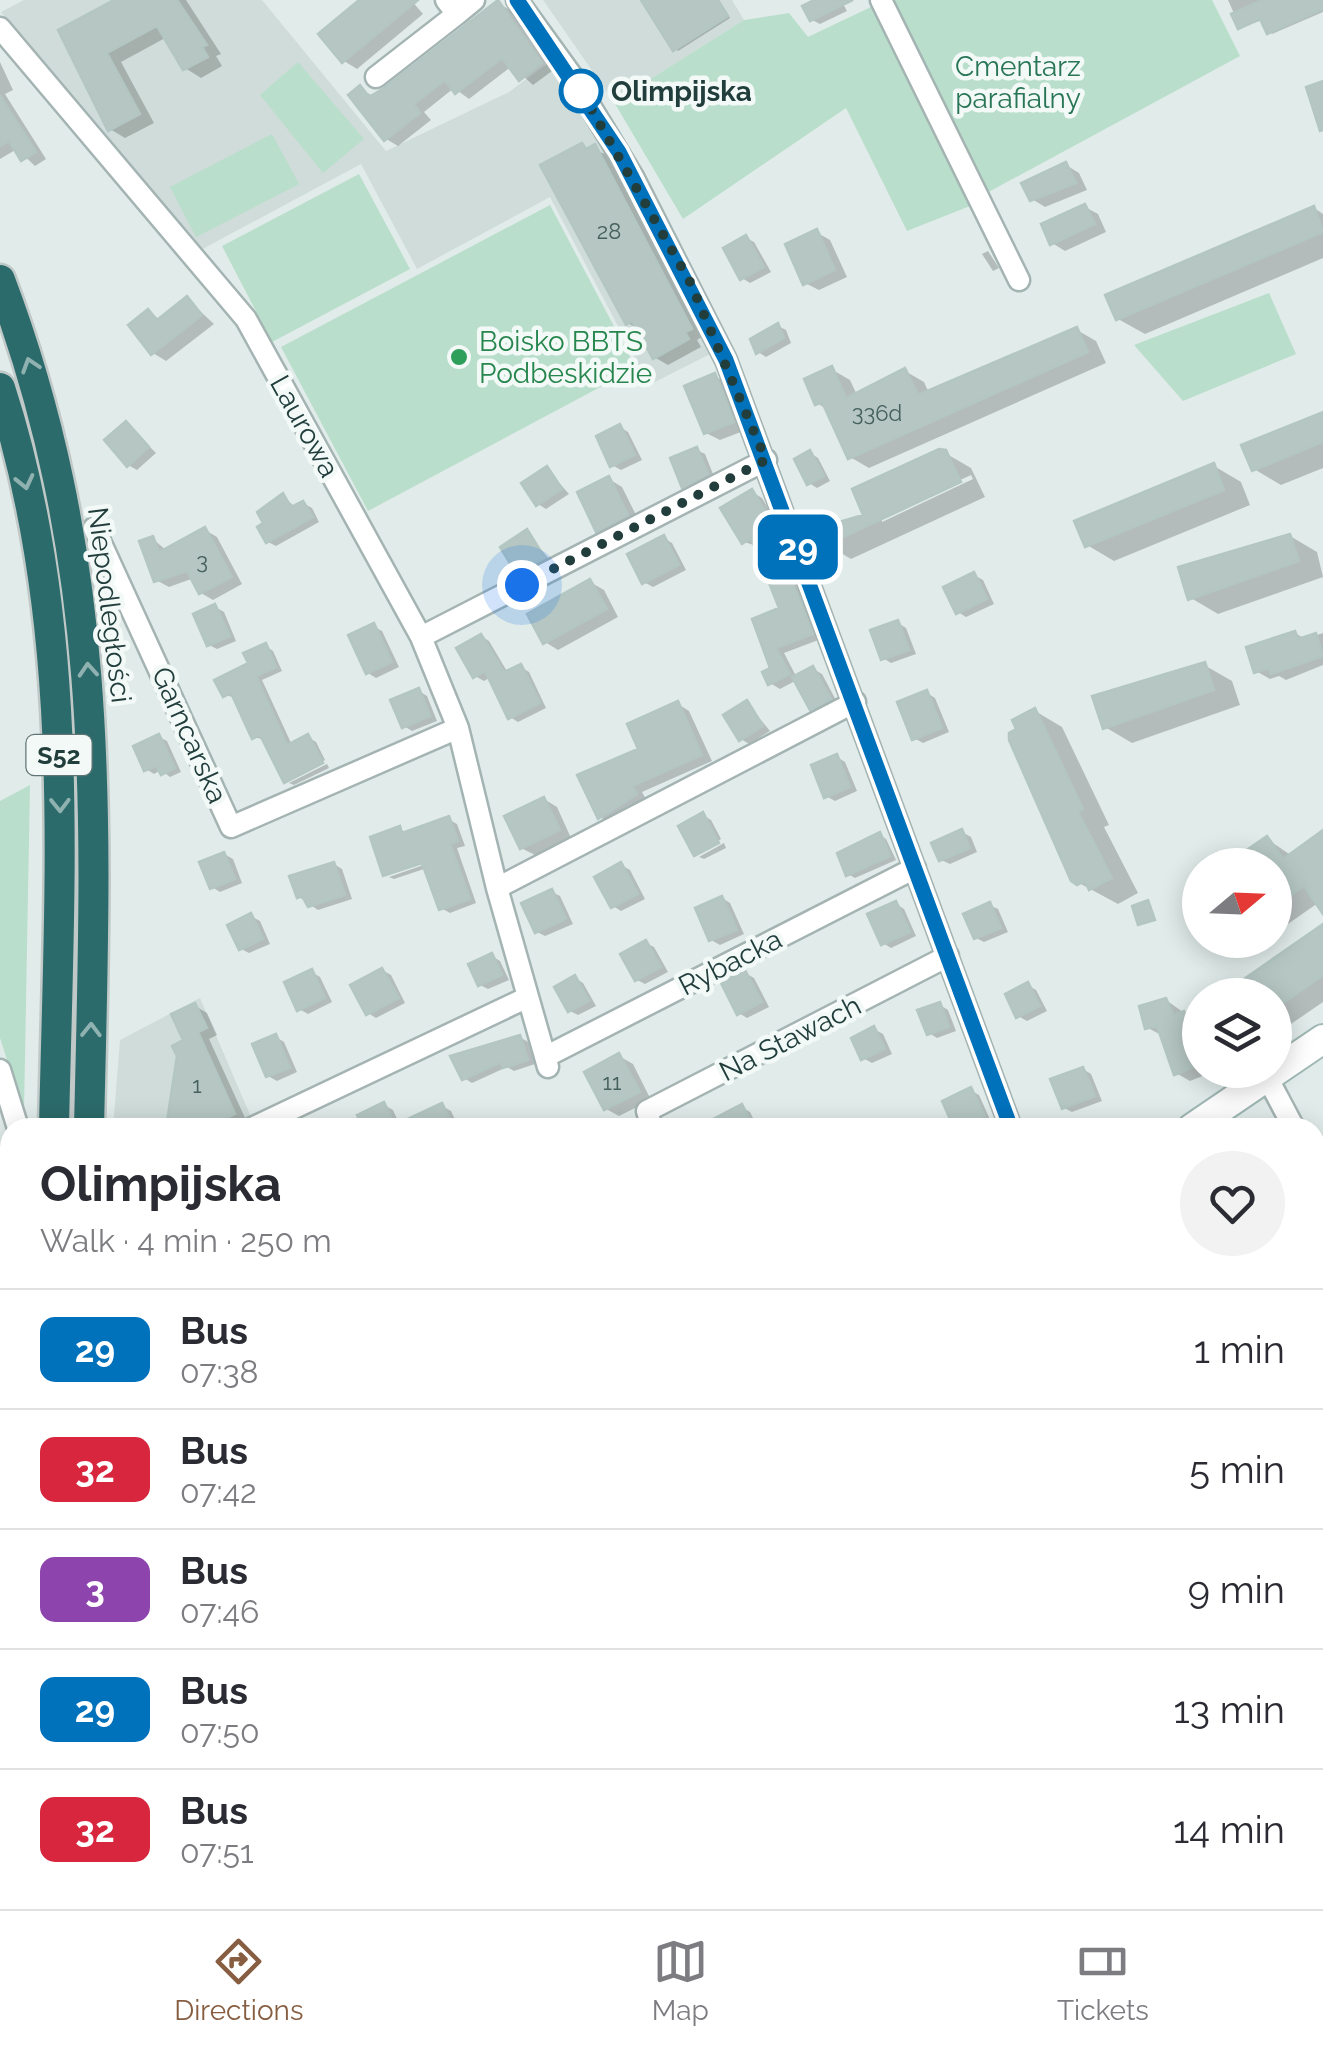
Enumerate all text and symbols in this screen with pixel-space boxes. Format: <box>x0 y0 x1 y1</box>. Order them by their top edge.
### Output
park label: Cmentarz parafialny <box>955 50 1081 115</box>
marker: Olimpijska <box>560 70 602 112</box>
place label: Olimpijska <box>611 75 752 108</box>
house number: 28 <box>597 218 621 244</box>
place label: Boisko BBTS Podbeskidzie <box>479 325 652 390</box>
marker: Boisko BBTS Podbeskidzie <box>448 346 470 368</box>
one-way arrow <box>21 357 41 374</box>
street label: Laurowa <box>263 370 346 483</box>
house number: 336d <box>852 400 902 426</box>
one-way arrow <box>13 473 34 490</box>
street label: Niepodległości <box>81 505 138 705</box>
line badge: 29 <box>753 514 843 580</box>
text: 29 <box>778 527 818 568</box>
house number: 3 <box>196 548 208 574</box>
your location <box>497 560 547 610</box>
one-way arrow <box>78 662 100 678</box>
street label: Garncarska <box>145 662 234 808</box>
road number: S52 <box>27 735 92 775</box>
one-way arrow <box>49 798 71 813</box>
north arrow <box>1182 848 1292 958</box>
map controls <box>1182 848 1292 1088</box>
street label: Rybacka <box>673 922 787 1002</box>
button: layers <box>1182 978 1292 1088</box>
street label: Na Stawach <box>714 989 866 1088</box>
one-way arrow <box>80 1022 102 1038</box>
house number: 11 <box>603 1069 621 1095</box>
house number: 1 <box>192 1072 202 1098</box>
button: heart <box>1180 1151 1285 1256</box>
text: Olimpijska <box>40 1156 281 1212</box>
text: Walk · 4 min · 250 m <box>40 1222 332 1259</box>
text: Bus <box>180 1308 248 1353</box>
text: 1 min <box>1194 1327 1285 1372</box>
text: 29 <box>75 1329 115 1370</box>
text: 07:38 <box>180 1353 259 1390</box>
text: Bus <box>180 1428 248 1473</box>
text: 5 min <box>1189 1447 1285 1492</box>
text: 32 <box>75 1449 115 1490</box>
text: 07:42 <box>180 1473 257 1510</box>
text: Bus <box>180 1548 248 1593</box>
text: 9 min <box>1188 1567 1285 1612</box>
text: 3 <box>85 1569 105 1610</box>
text: 07:46 <box>180 1593 259 1630</box>
text: Bus <box>180 1668 248 1713</box>
text: 13 min <box>1173 1687 1285 1732</box>
text: 29 <box>75 1689 115 1730</box>
text: 07:50 <box>180 1713 260 1750</box>
text: Bus <box>180 1788 248 1833</box>
text: 14 min <box>1173 1807 1285 1852</box>
text: 32 <box>75 1809 115 1850</box>
text: 07:51 <box>180 1833 254 1870</box>
tab: Directions <box>174 1934 303 2027</box>
tab: Map <box>652 1934 709 2027</box>
tab: Tickets <box>1057 1934 1149 2027</box>

